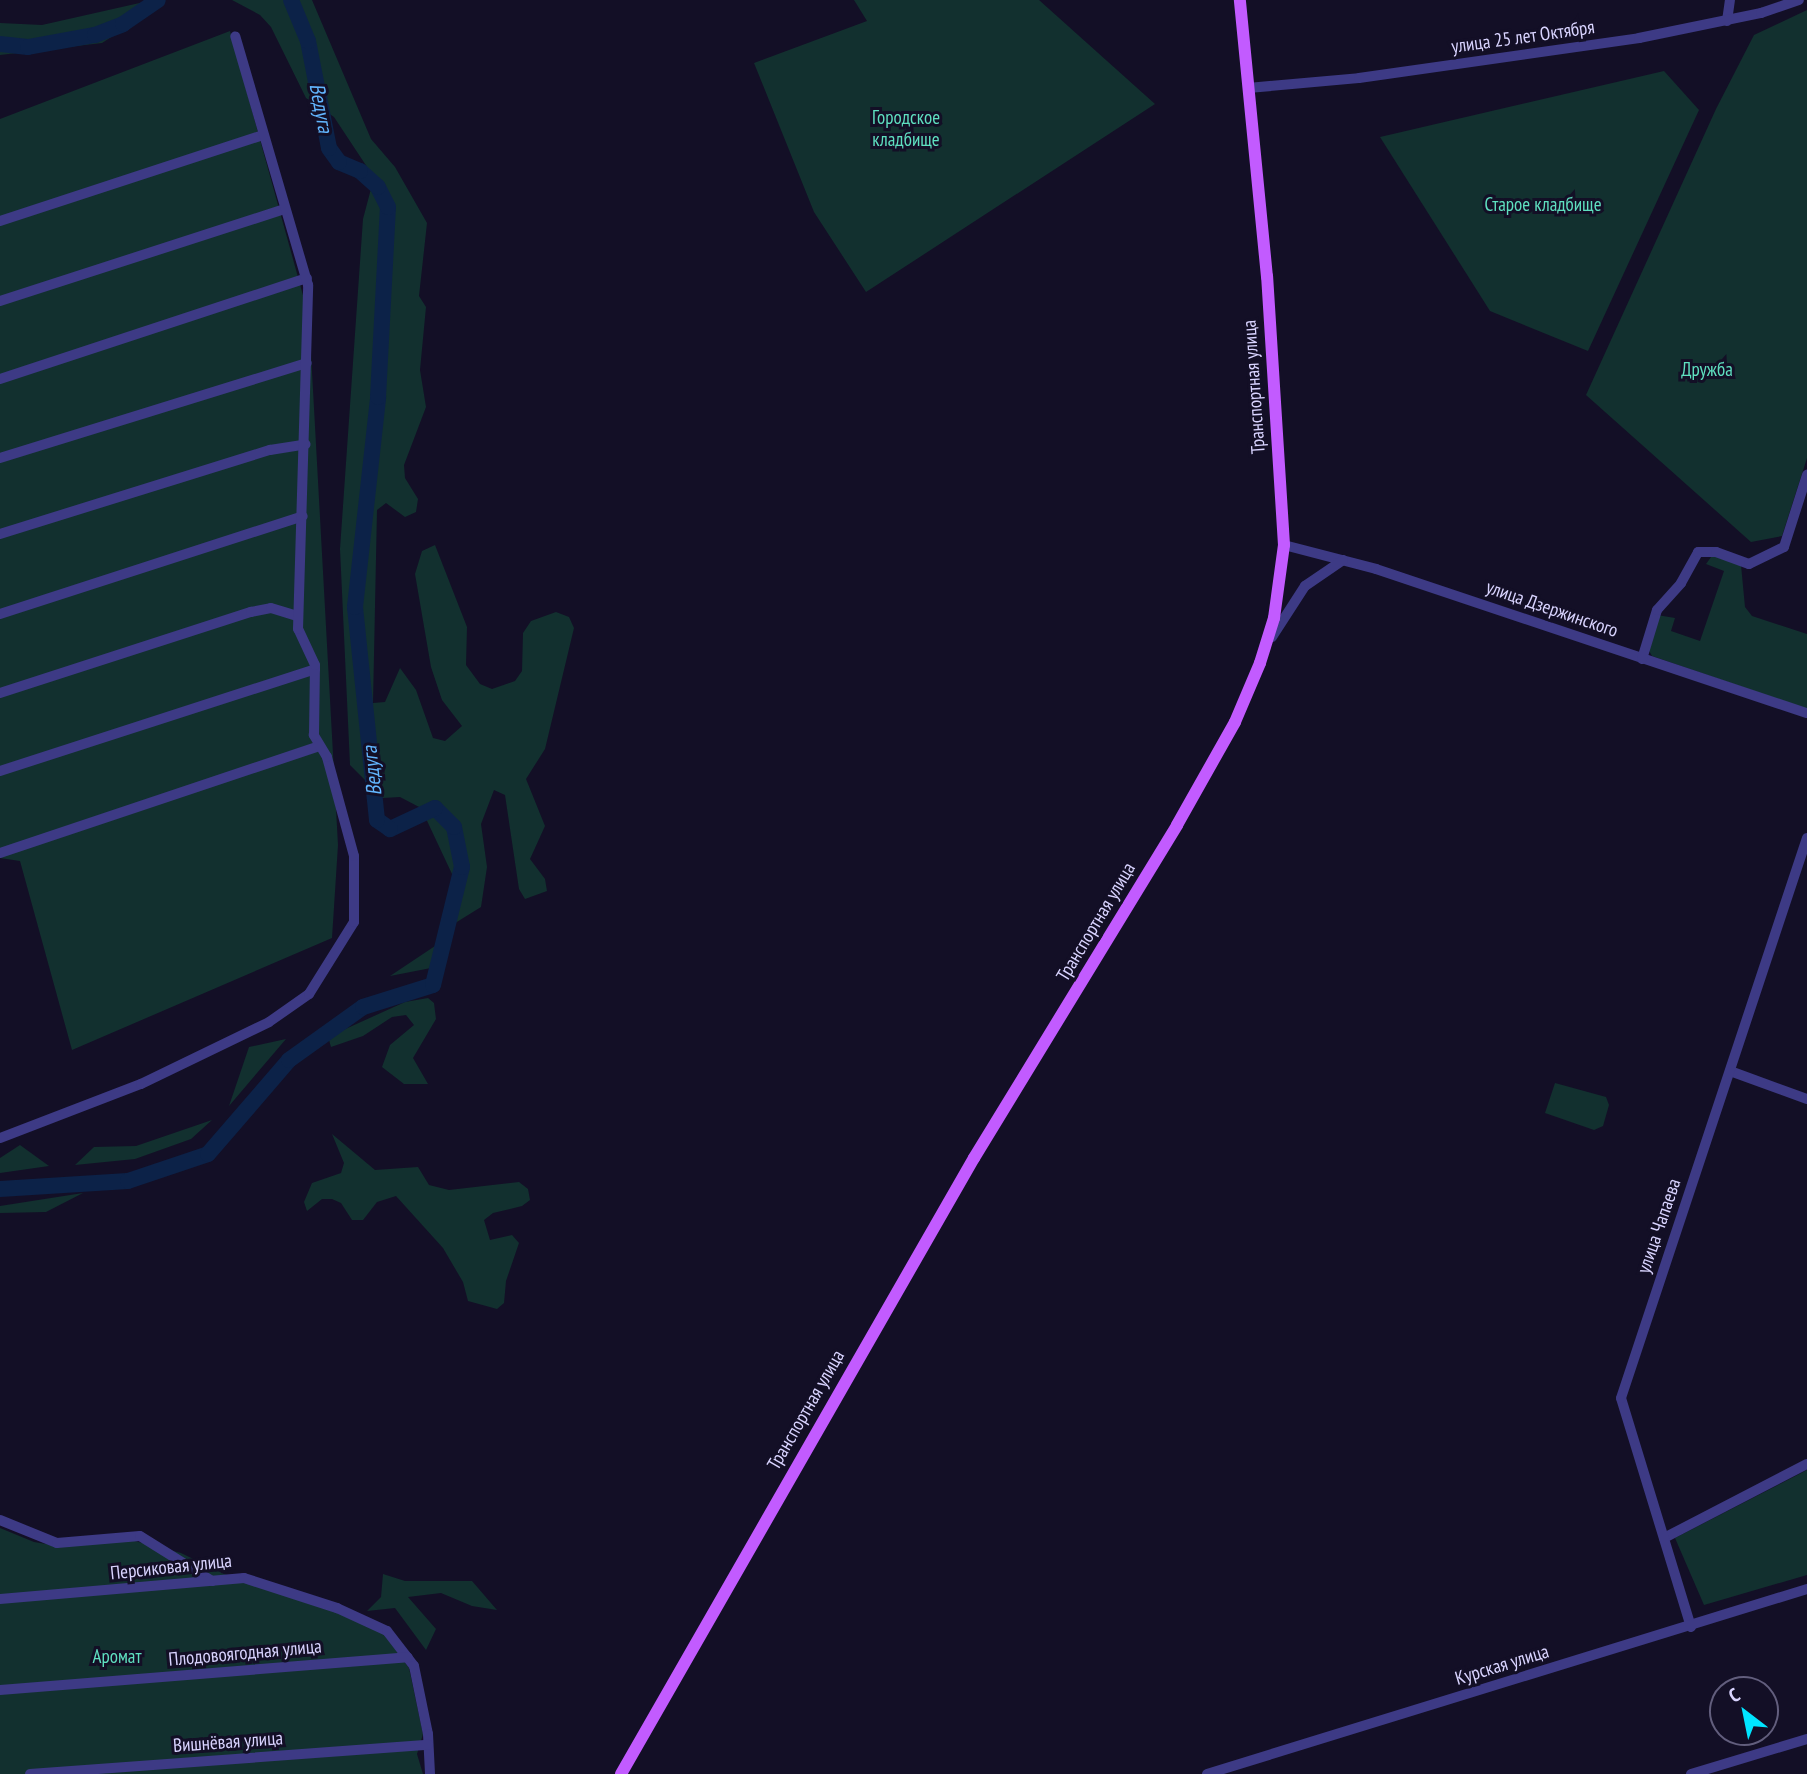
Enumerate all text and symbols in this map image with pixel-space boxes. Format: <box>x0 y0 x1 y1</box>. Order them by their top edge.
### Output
street label: улица 25 лет Октября <box>1450 16 1596 58</box>
water label: Ведуга <box>304 81 338 135</box>
park label: Городское кладбище <box>872 107 940 151</box>
park label: Старое кладбище <box>1484 194 1602 216</box>
street label: Транспортная улица <box>1238 319 1270 455</box>
park label: Дружба <box>1681 359 1733 381</box>
street label: улица Дзержинского <box>1483 576 1621 642</box>
water label: Ведуга <box>357 745 387 797</box>
street label: Транспортная улица <box>1052 859 1140 985</box>
street label: улица Чапаева <box>1632 1176 1686 1276</box>
street label: Транспортная улица <box>763 1346 849 1474</box>
street label: Персиковая улица <box>109 1549 233 1585</box>
street label: Плодовоягодная улица <box>167 1635 323 1671</box>
street label: Курская улица <box>1452 1640 1552 1690</box>
park label: Аромат <box>92 1646 142 1668</box>
north arrow <box>1709 1676 1779 1746</box>
text: С <box>1724 1682 1744 1707</box>
street label: Вишнёвая улица <box>172 1727 284 1757</box>

